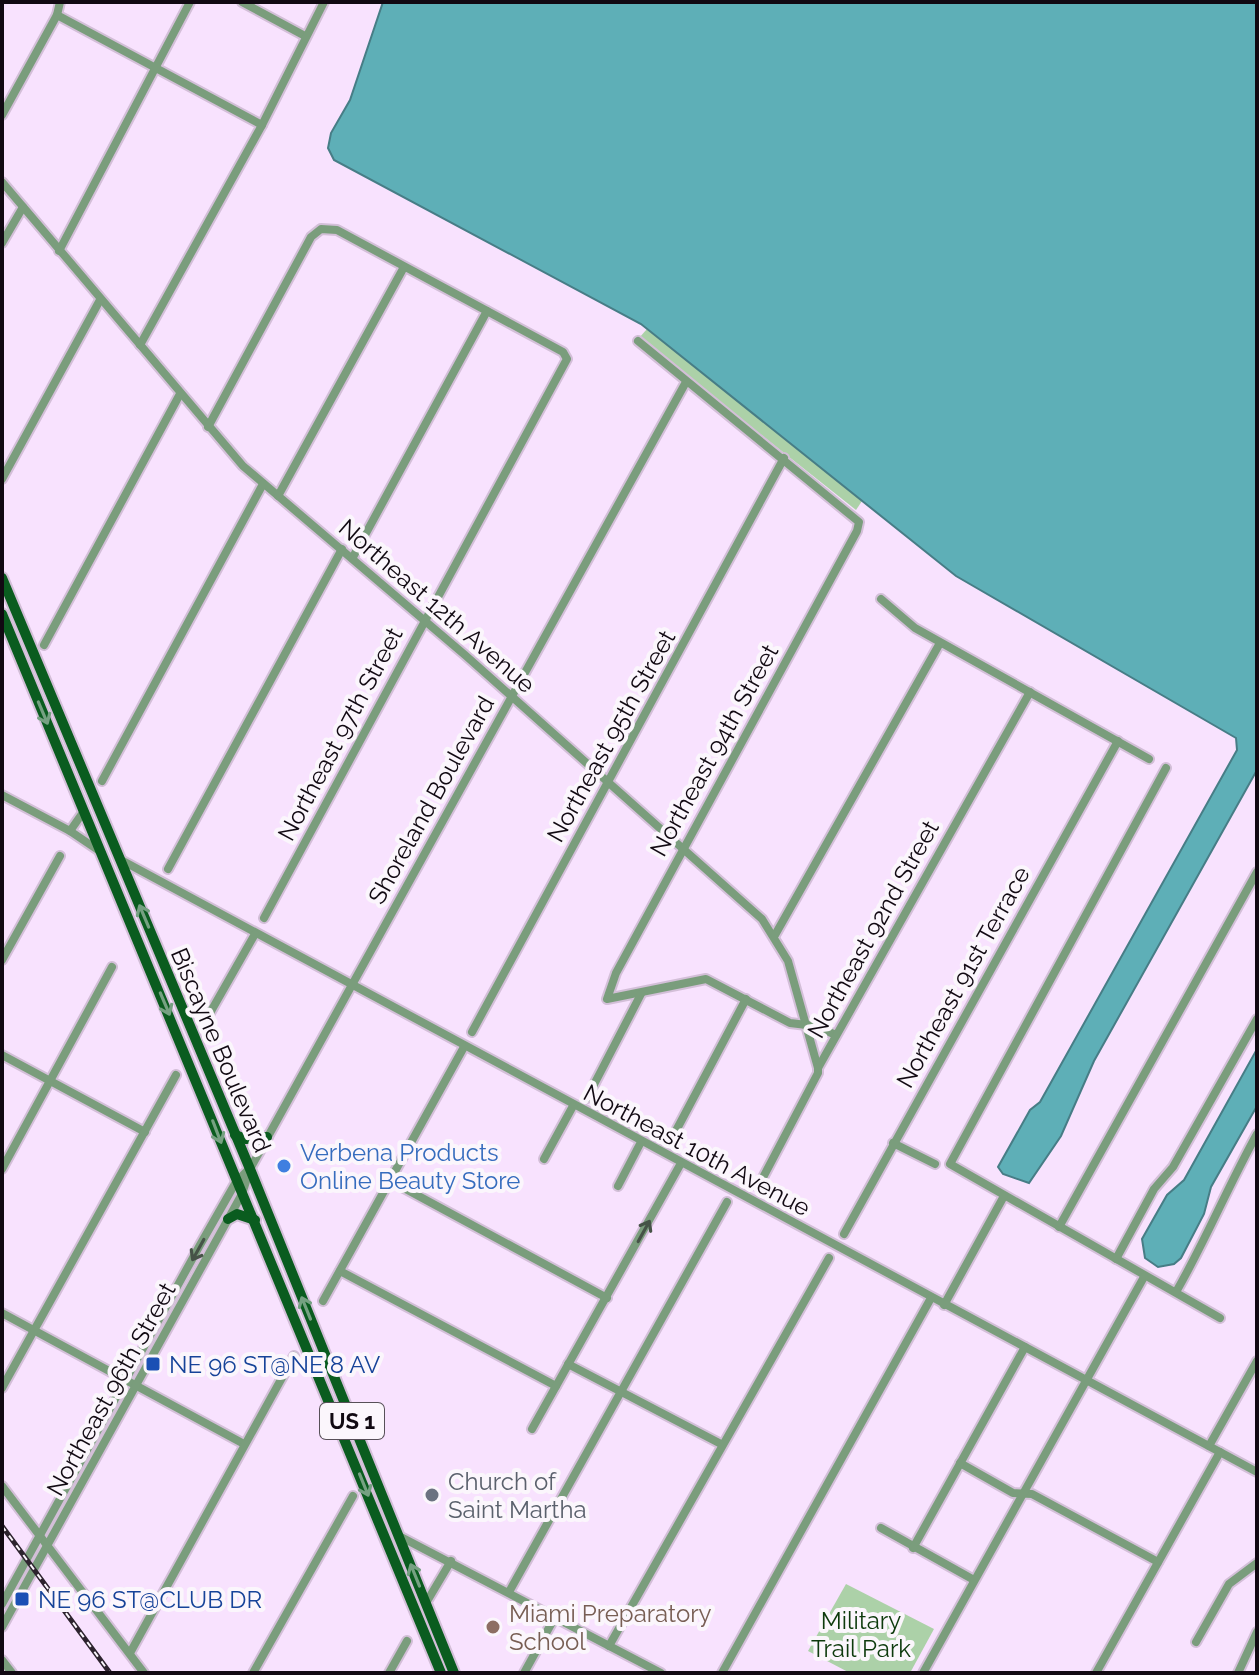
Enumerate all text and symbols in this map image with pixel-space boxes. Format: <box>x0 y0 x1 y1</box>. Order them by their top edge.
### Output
street label: Northeast 12th Avenue <box>333 513 541 699</box>
street label: Northeast 97th Street <box>271 622 409 846</box>
street label: Northeast 95th Street <box>541 625 681 847</box>
street label: Northeast 94th Street <box>644 639 784 861</box>
street label: Shoreland Boulevard <box>362 691 500 909</box>
one-way arrow <box>37 700 52 725</box>
street label: Northeast 92nd Street <box>801 815 945 1043</box>
street label: Northeast 91st Terrace <box>890 861 1036 1093</box>
one-way arrow <box>135 904 150 929</box>
street label: Biscayne Boulevard <box>165 943 277 1157</box>
one-way arrow <box>159 991 174 1016</box>
street label: Northeast 10th Avenue <box>579 1078 815 1222</box>
one-way arrow <box>210 1119 225 1144</box>
place label: Verbena Products Online Beauty Store <box>300 1138 520 1195</box>
marker: Verbena Products Online Beauty Store <box>275 1157 293 1175</box>
one-way arrow <box>636 1220 652 1244</box>
one-way arrow <box>189 1238 205 1261</box>
street label: Northeast 96th Street <box>40 1277 182 1501</box>
one-way arrow <box>298 1296 312 1321</box>
place label: NE 96 ST@NE 8 AV <box>169 1350 380 1379</box>
marker: NE 96 ST@NE 8 AV <box>144 1355 162 1373</box>
road number: US 1 <box>320 1403 384 1439</box>
place label: Church of Saint Martha <box>448 1467 586 1524</box>
one-way arrow <box>357 1472 372 1497</box>
marker: Church of Saint Martha <box>423 1486 441 1504</box>
one-way arrow <box>407 1563 421 1588</box>
place label: NE 96 ST@CLUB DR <box>38 1585 262 1614</box>
marker: NE 96 ST@CLUB DR <box>13 1590 31 1608</box>
place label: Miami Preparatory School <box>509 1599 712 1656</box>
park label: Military Trail Park <box>811 1606 911 1663</box>
marker: Miami Preparatory School <box>484 1618 502 1636</box>

